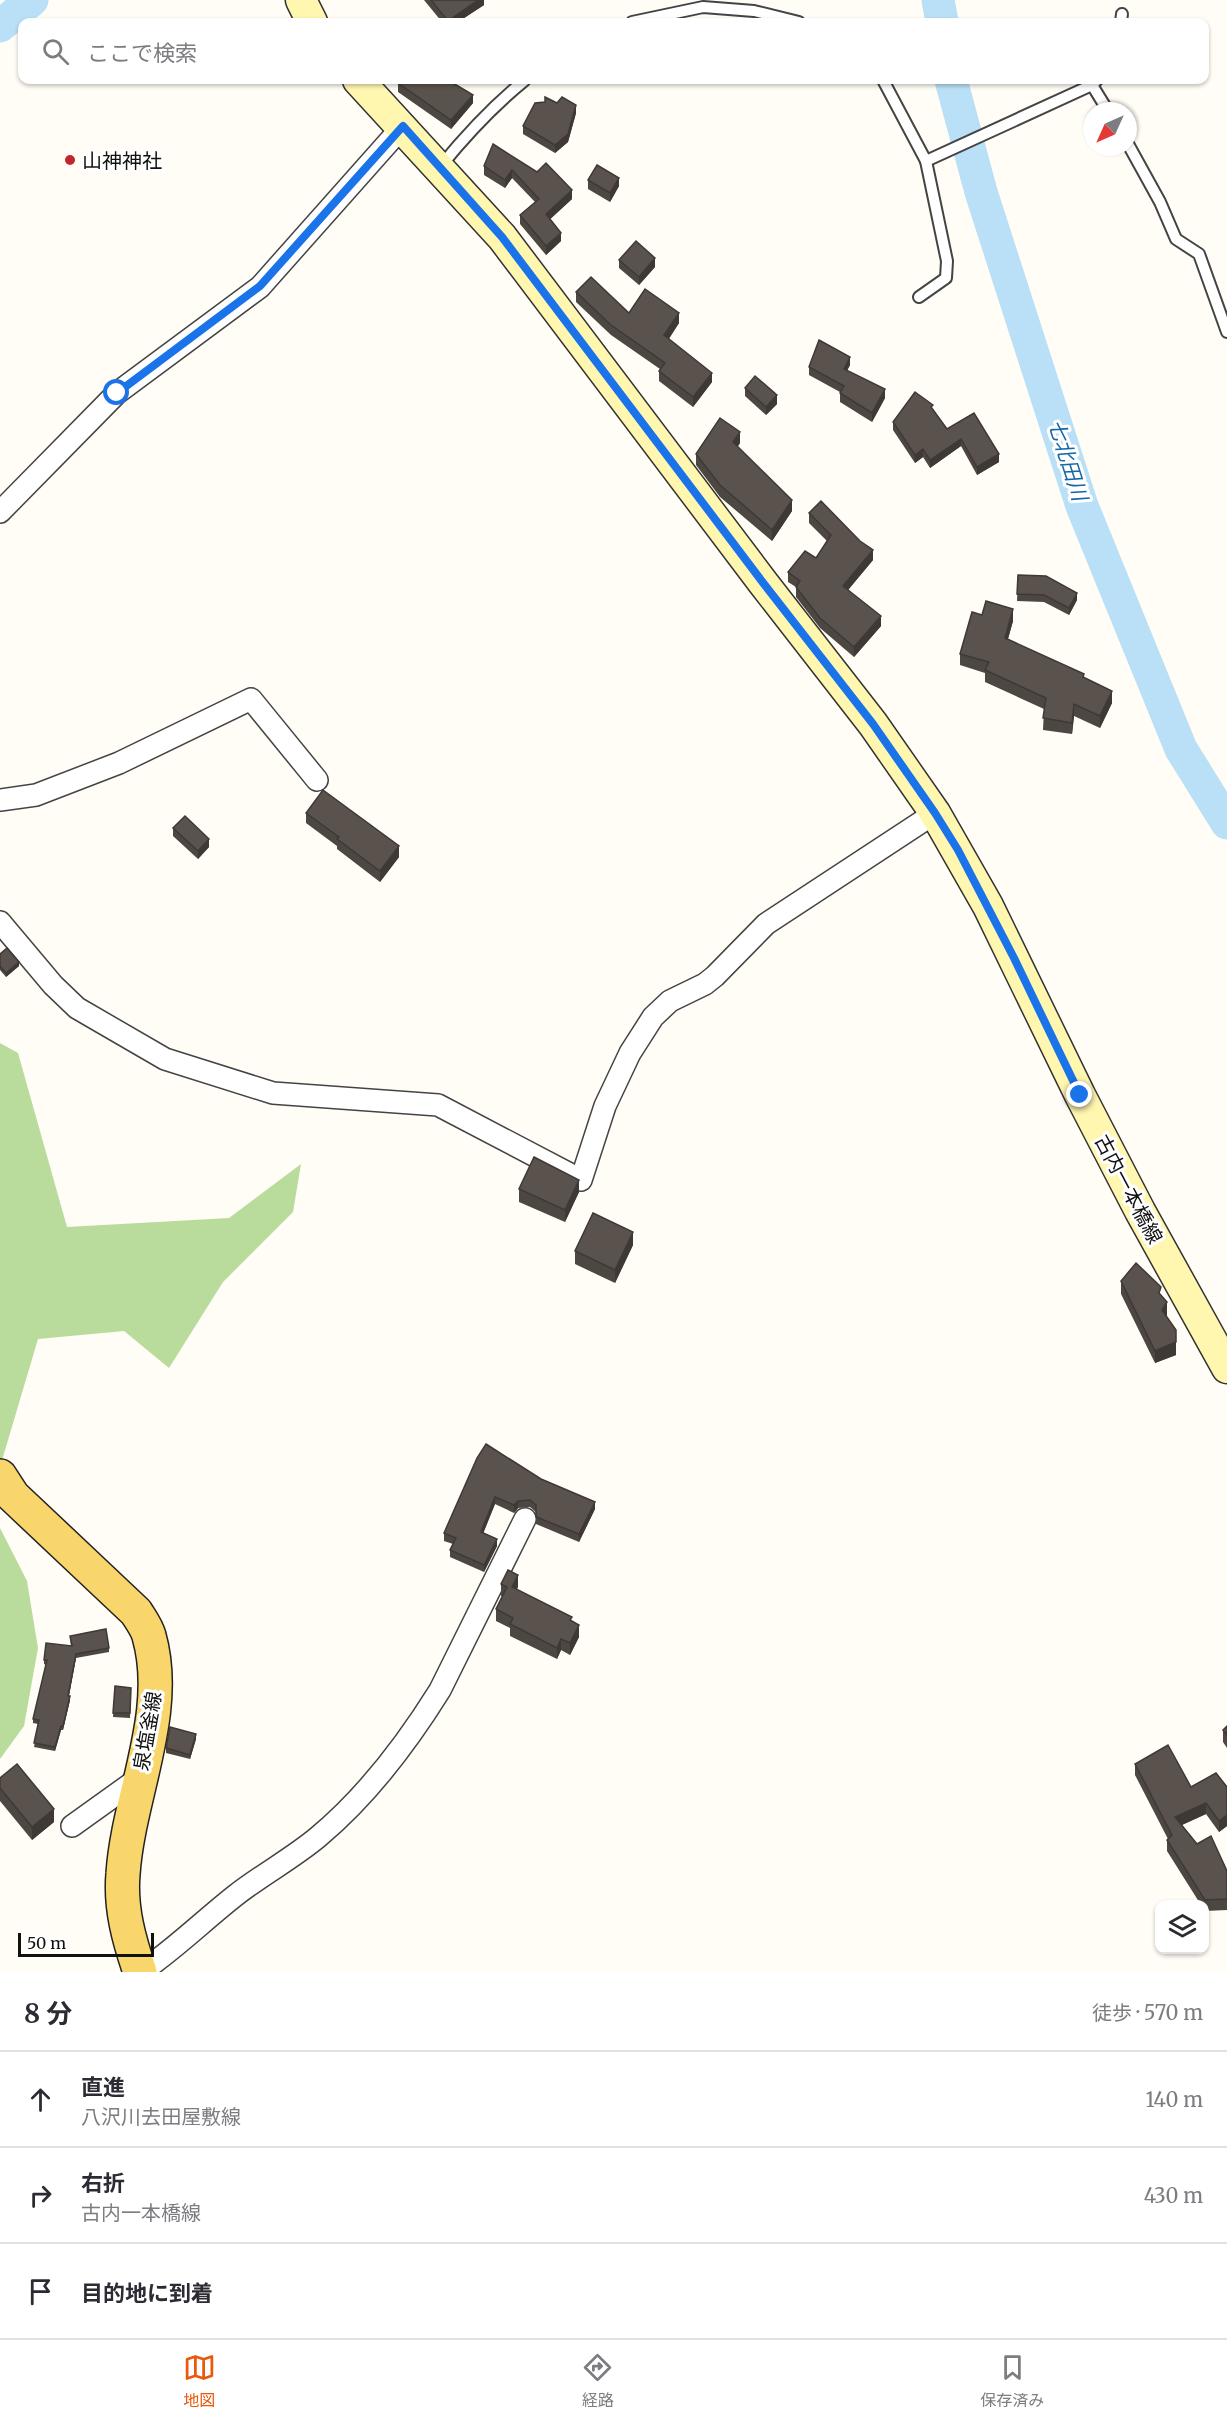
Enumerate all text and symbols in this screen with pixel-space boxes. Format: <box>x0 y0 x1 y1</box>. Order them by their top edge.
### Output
search box <box>18 18 1209 84</box>
icon: search <box>39 35 72 68</box>
text: ここで検索 <box>87 39 197 67</box>
north arrow <box>1083 102 1137 156</box>
place label: 山神神社 <box>82 148 162 173</box>
marker: 山神神社 <box>63 153 77 167</box>
route start <box>103 379 129 405</box>
water label: 七北田川 <box>1042 416 1094 506</box>
route end <box>1066 1081 1092 1107</box>
street label: 古内一本橋線 <box>1090 1130 1168 1248</box>
street label: 泉塩釜線 <box>128 1689 166 1773</box>
map controls <box>1155 1900 1209 1954</box>
button: layers <box>1155 1900 1209 1954</box>
scale bar <box>18 1930 154 1958</box>
text: 50 m <box>27 1933 66 1953</box>
text: 8 分 <box>24 1997 72 2030</box>
text: 徒歩 · 570 m <box>1092 2000 1203 2025</box>
text: 直進 <box>81 2073 125 2101</box>
icon: ahead <box>24 2083 57 2116</box>
text: 140 m <box>1146 2087 1203 2112</box>
text: 八沢川去田屋敷線 <box>81 2104 241 2129</box>
text: 右折 <box>81 2169 125 2197</box>
icon: right <box>24 2179 57 2212</box>
text: 430 m <box>1144 2183 1203 2208</box>
text: 古内一本橋線 <box>81 2200 201 2225</box>
icon: arrive <box>24 2275 57 2308</box>
text: 目的地に到着 <box>81 2279 213 2307</box>
tab: 地図 <box>183 2351 216 2411</box>
tab: 経路 <box>581 2351 614 2411</box>
tab: 保存済み <box>980 2351 1044 2411</box>

